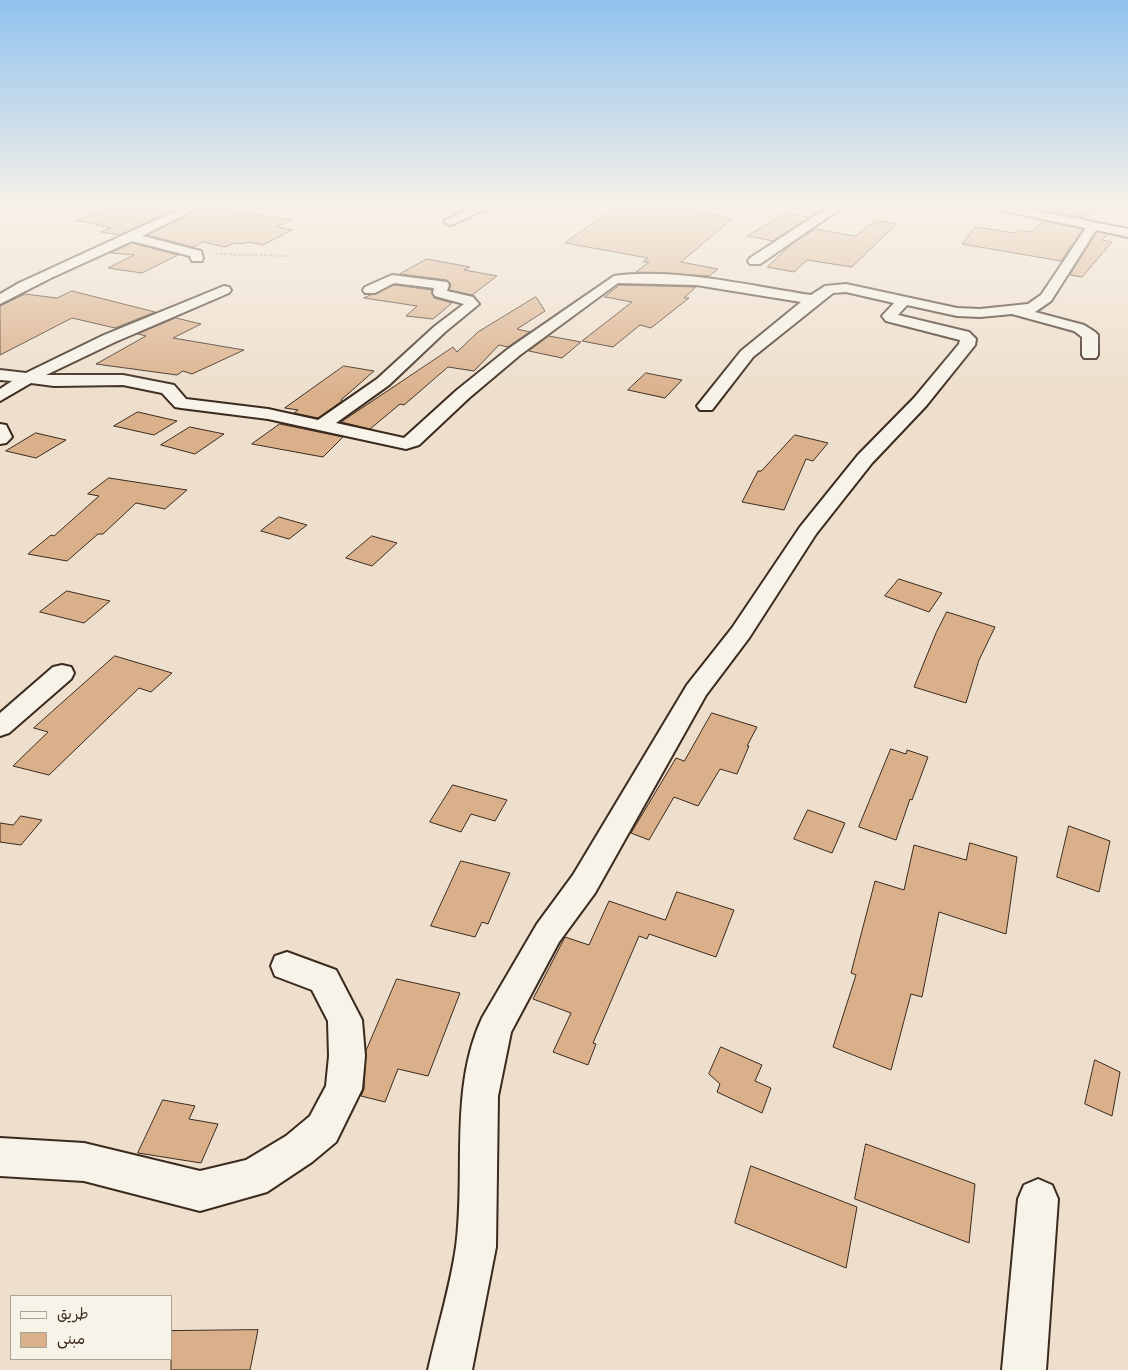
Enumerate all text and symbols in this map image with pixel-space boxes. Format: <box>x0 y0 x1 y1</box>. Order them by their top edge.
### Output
legend <box>10 1295 172 1360</box>
text: طريق <box>57 1304 89 1323</box>
text: مبنى <box>57 1329 85 1348</box>

